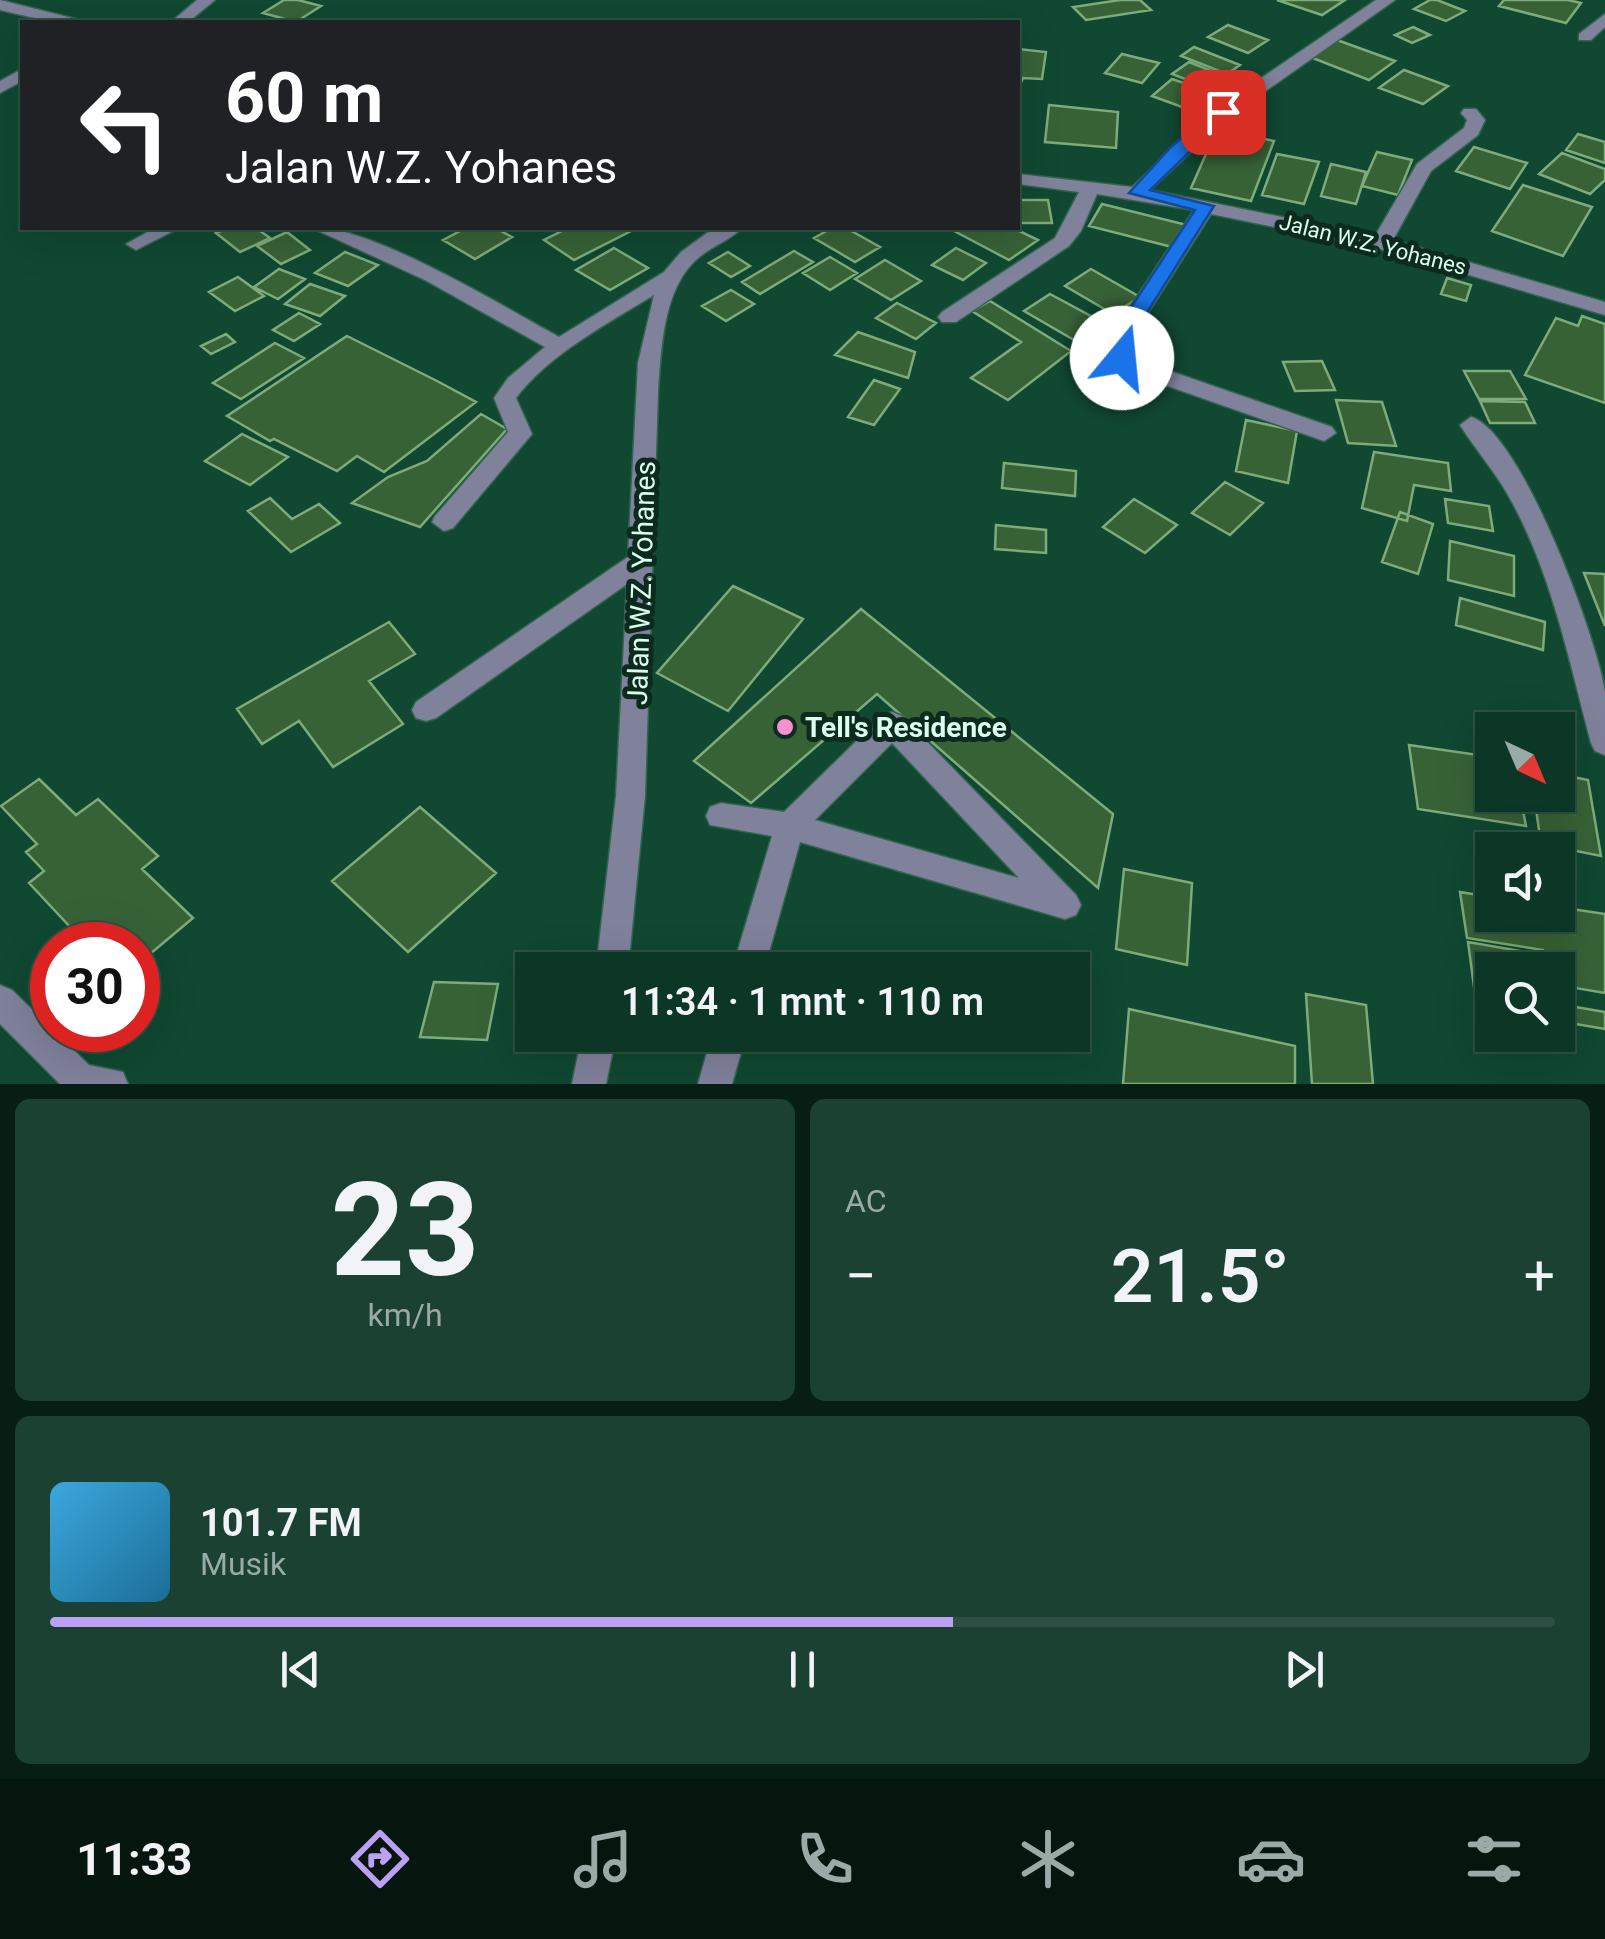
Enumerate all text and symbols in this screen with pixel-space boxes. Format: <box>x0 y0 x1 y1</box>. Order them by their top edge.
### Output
text: 60 m <box>225 57 383 139</box>
icon: left <box>60 60 190 190</box>
pin <box>1181 70 1266 155</box>
icon: arrive <box>1196 85 1251 140</box>
text: Jalan W.Z. Yohanes <box>225 141 617 194</box>
street label: Jalan W.Z. Yohanes <box>1277 209 1469 280</box>
position arrow <box>1070 306 1174 410</box>
street label: Jalan W.Z. Yohanes <box>621 460 662 706</box>
place label: Tell's Residence <box>805 711 1007 744</box>
north arrow <box>1475 712 1575 812</box>
map controls <box>1475 712 1575 1052</box>
marker: Tell's Residence <box>774 716 796 738</box>
button: sound <box>1475 832 1575 932</box>
speed limit sign: 30 <box>30 922 160 1052</box>
button: search <box>1475 952 1575 1052</box>
text: 11:34 · 1 mnt · 110 m <box>621 980 984 1024</box>
text: 23 <box>330 1154 480 1307</box>
text: AC <box>845 1182 887 1220</box>
text: 21.5° <box>1111 1232 1290 1320</box>
text: − <box>845 1244 876 1308</box>
text: + <box>1524 1244 1555 1308</box>
text: km/h <box>367 1296 443 1334</box>
text: 101.7 FM <box>200 1501 362 1545</box>
text: Musik <box>200 1545 286 1583</box>
icon: previous <box>273 1642 328 1697</box>
icon: pause <box>775 1642 830 1697</box>
icon: next <box>1277 1642 1332 1697</box>
icon: directions <box>345 1824 415 1894</box>
icon: music <box>568 1824 638 1894</box>
icon: phone <box>790 1824 860 1894</box>
icon: climate <box>1013 1824 1083 1894</box>
icon: car <box>1236 1824 1306 1894</box>
icon: filters <box>1459 1824 1529 1894</box>
text: 11:33 <box>76 1833 192 1886</box>

